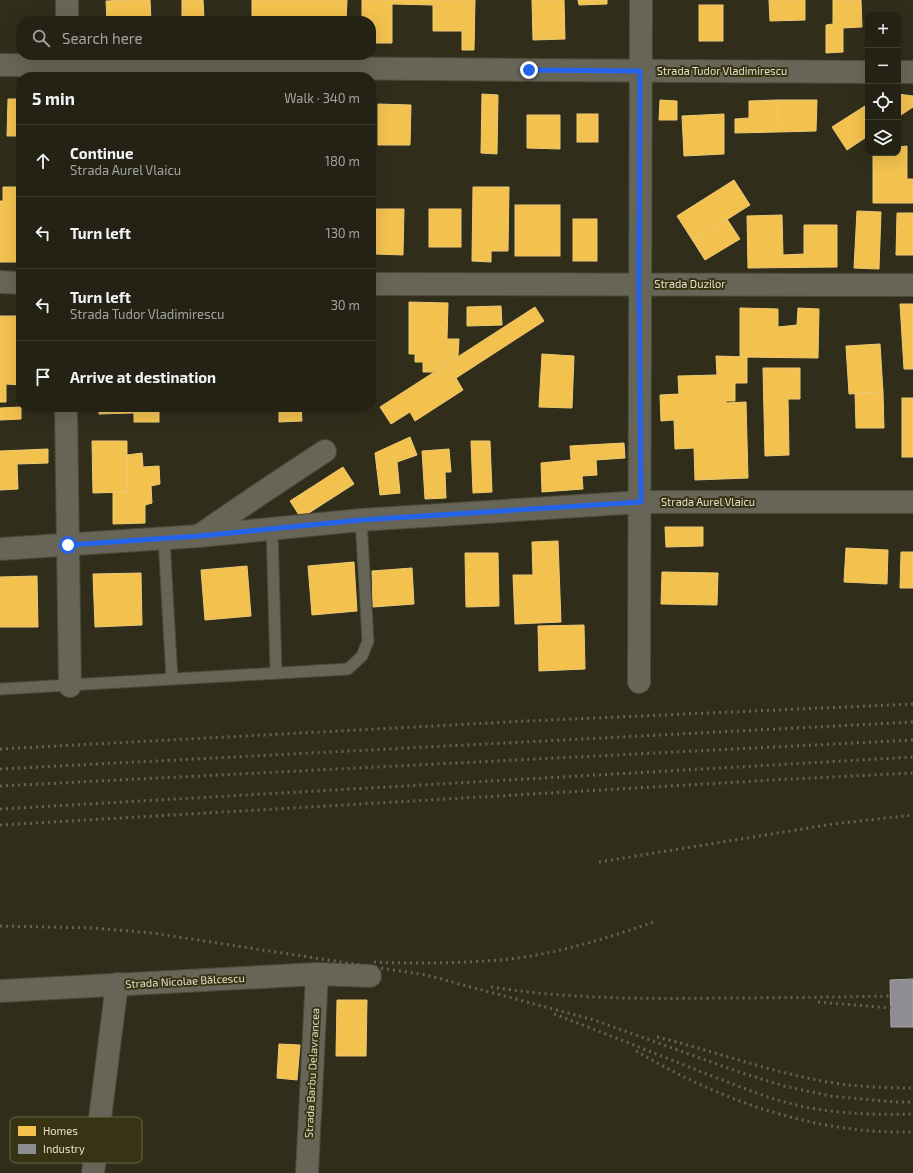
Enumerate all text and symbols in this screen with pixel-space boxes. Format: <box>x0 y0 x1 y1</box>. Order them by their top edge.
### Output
map controls <box>865 12 901 156</box>
button: + <box>865 12 901 48</box>
search box <box>16 16 376 60</box>
icon: search <box>30 27 52 49</box>
text: Search here <box>62 29 143 47</box>
button: − <box>865 48 901 84</box>
route end <box>520 61 538 79</box>
street label: Strada Tudor Vladimirescu <box>657 64 787 77</box>
button: locate <box>865 84 901 120</box>
text: 5 min <box>32 88 75 108</box>
text: Walk · 340 m <box>284 90 360 106</box>
button: layers <box>865 120 901 156</box>
text: Continue <box>70 144 133 162</box>
icon: ahead <box>32 150 54 172</box>
text: 180 m <box>325 153 360 169</box>
text: Strada Aurel Vlaicu <box>70 162 181 178</box>
icon: left <box>32 222 54 244</box>
text: Turn left <box>70 224 131 242</box>
text: 130 m <box>325 225 360 241</box>
street label: Strada Duzilor <box>654 277 726 290</box>
text: Turn left <box>70 288 131 306</box>
icon: left <box>32 294 54 316</box>
text: 30 m <box>331 297 360 313</box>
text: Strada Tudor Vladimirescu <box>70 306 224 322</box>
icon: arrive <box>32 366 54 388</box>
text: Arrive at destination <box>70 368 216 386</box>
street label: Strada Aurel Vlaicu <box>661 495 755 508</box>
route start <box>59 536 77 554</box>
street label: Strada Nicolae Bălcescu <box>125 971 245 990</box>
street label: Strada Barbu Delavrancea <box>302 1008 321 1138</box>
legend <box>10 1117 142 1163</box>
text: Homes <box>43 1124 78 1137</box>
text: Industry <box>43 1142 85 1155</box>

